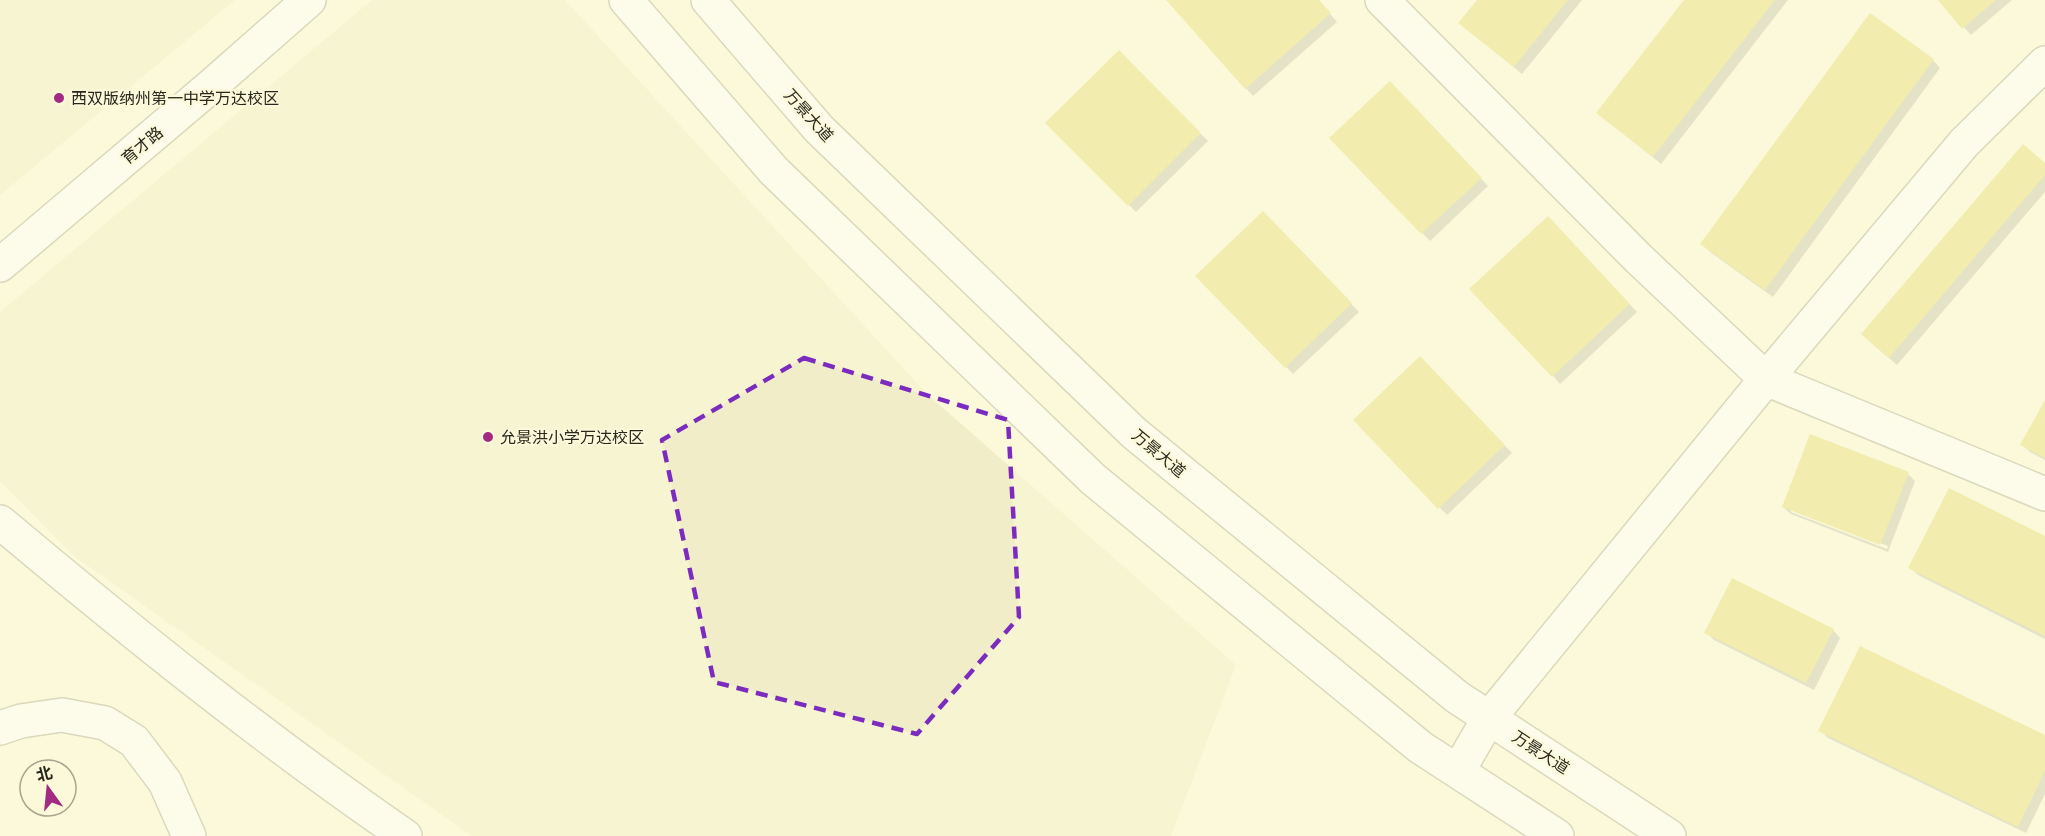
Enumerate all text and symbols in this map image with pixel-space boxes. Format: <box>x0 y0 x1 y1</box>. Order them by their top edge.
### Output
street label: 万景大道 <box>779 85 838 146</box>
place label: 西双版纳州第一中学万达校区 <box>71 88 279 109</box>
marker: 西双版纳州第一中学万达校区 <box>52 91 66 105</box>
street label: 育才路 <box>117 122 167 169</box>
street label: 万景大道 <box>1127 425 1190 482</box>
place label: 允景洪小学万达校区 <box>500 427 644 448</box>
marker: 允景洪小学万达校区 <box>481 430 495 444</box>
street label: 万景大道 <box>1508 726 1573 779</box>
north arrow <box>18 758 78 818</box>
text: 北 <box>34 762 55 786</box>

